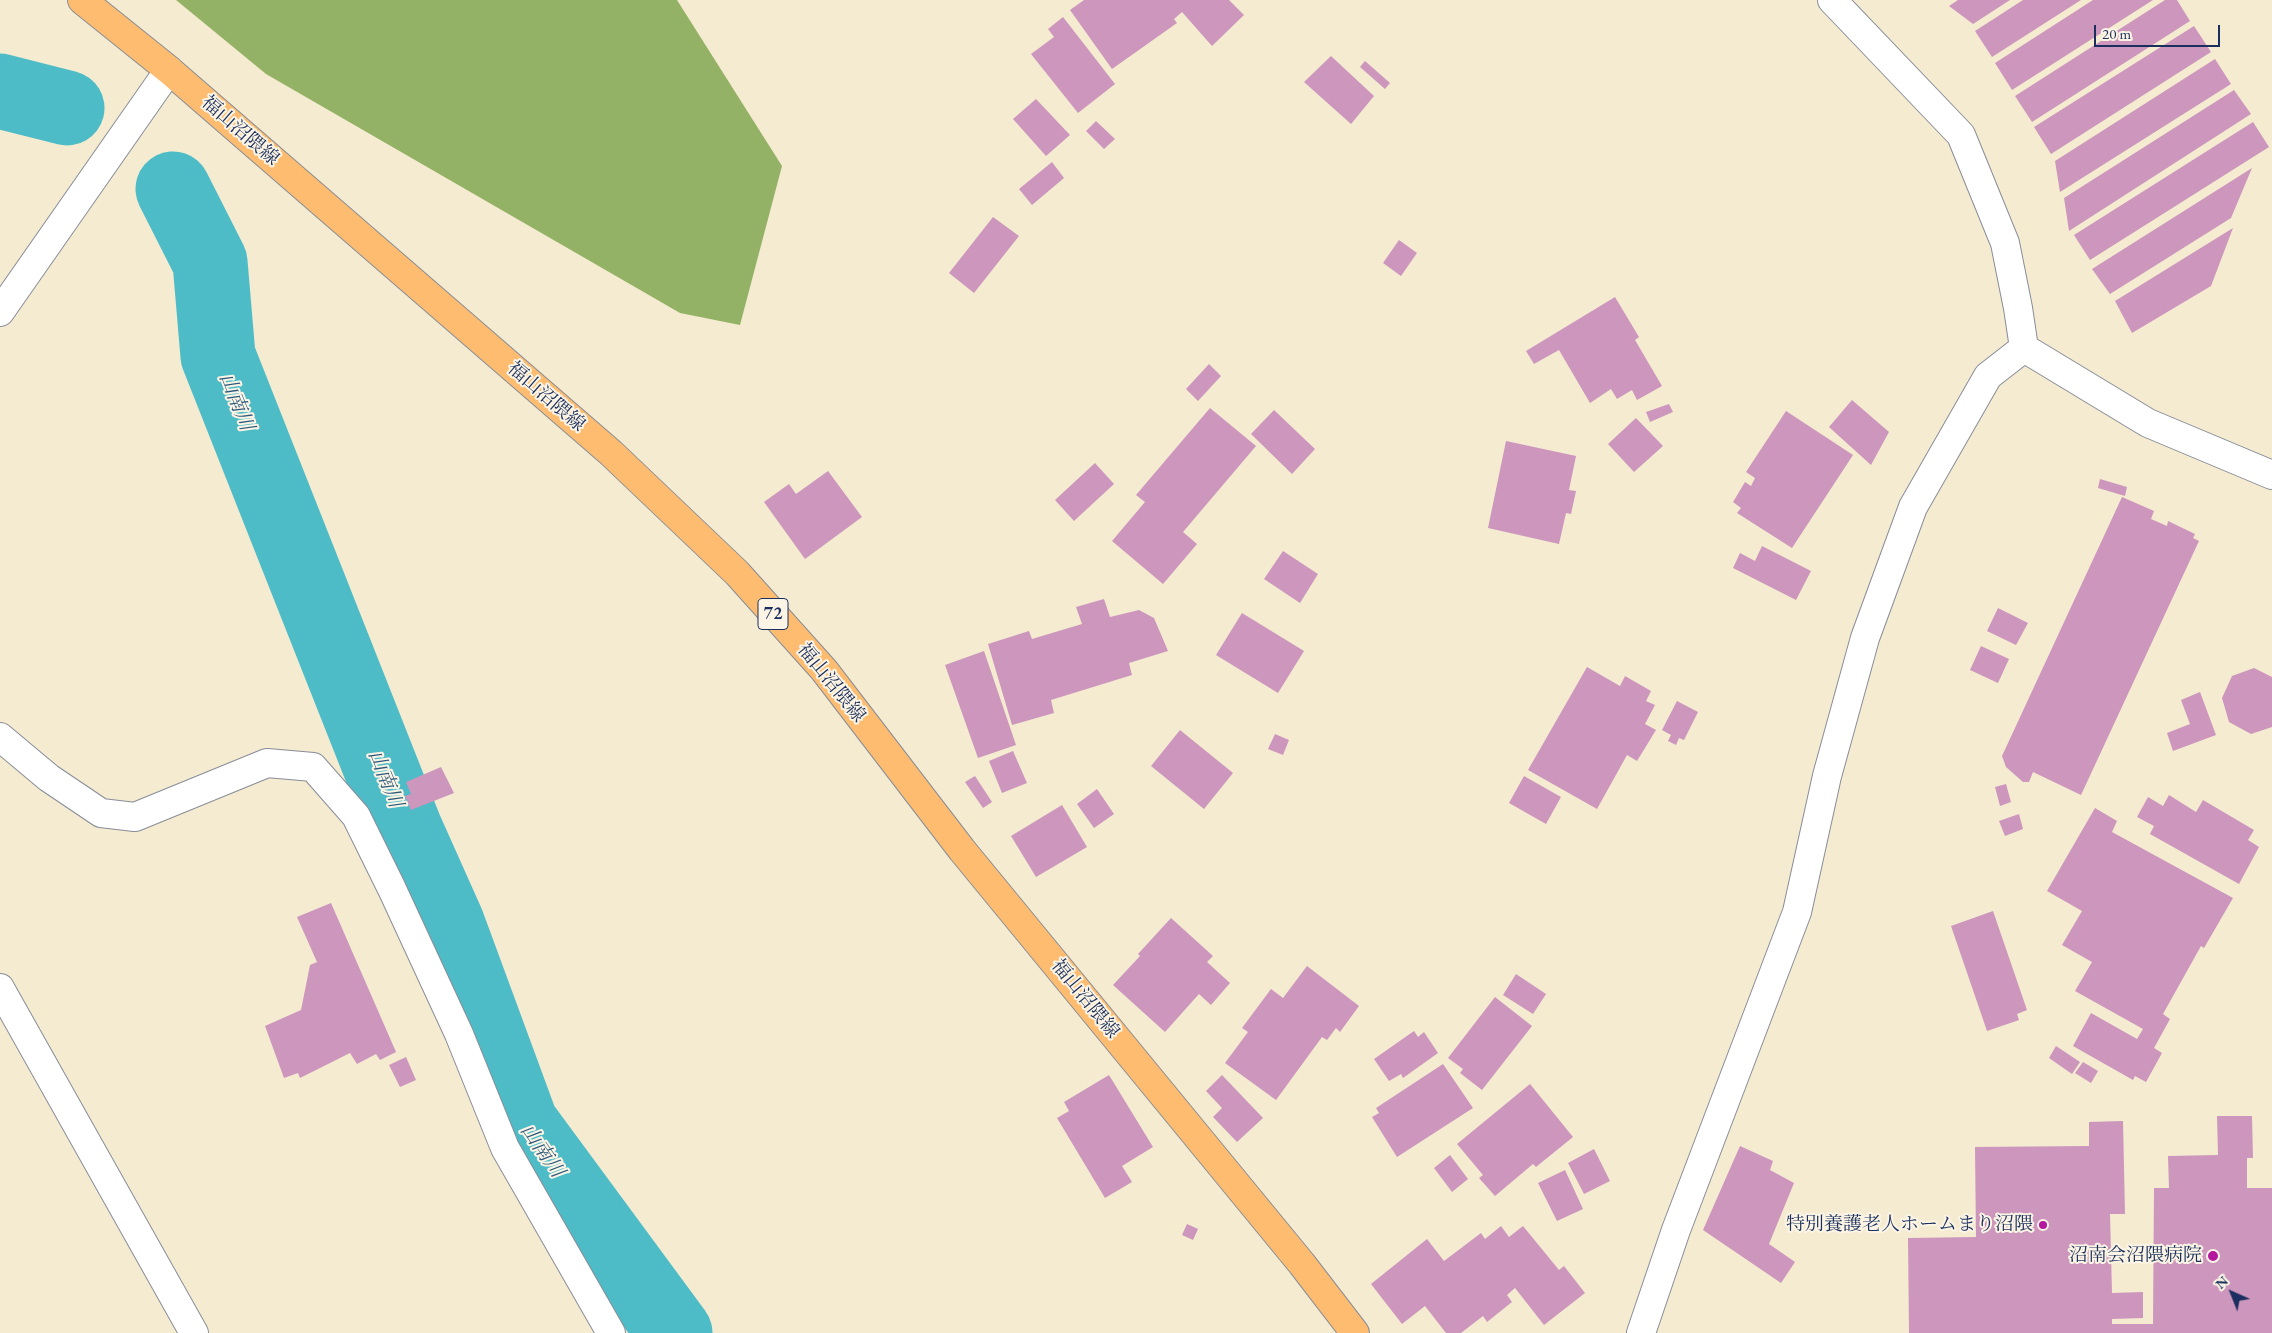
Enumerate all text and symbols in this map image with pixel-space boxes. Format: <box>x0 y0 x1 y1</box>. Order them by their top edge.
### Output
scale bar <box>2097 15 2223 47</box>
text: 20 m <box>2102 24 2131 43</box>
street label: 福山沼隈線 <box>197 91 283 171</box>
street label: 福山沼隈線 <box>503 357 589 437</box>
water label: 山南川 <box>214 370 258 434</box>
road number: 72 <box>758 598 788 630</box>
street label: 福山沼隈線 <box>792 639 870 727</box>
water label: 山南川 <box>363 747 407 811</box>
street label: 福山沼隈線 <box>1046 955 1124 1043</box>
water label: 山南川 <box>515 1120 569 1182</box>
place label: 特別養護老人ホームまり沼隈 <box>1786 1214 2033 1236</box>
marker: 特別養護老人ホームまり沼隈 <box>2037 1219 2049 1231</box>
place label: 沼南会沼隈病院 <box>2069 1245 2202 1267</box>
marker: 沼南会沼隈病院 <box>2206 1249 2220 1263</box>
north arrow <box>2207 1268 2257 1318</box>
text: N <box>2211 1272 2232 1293</box>

